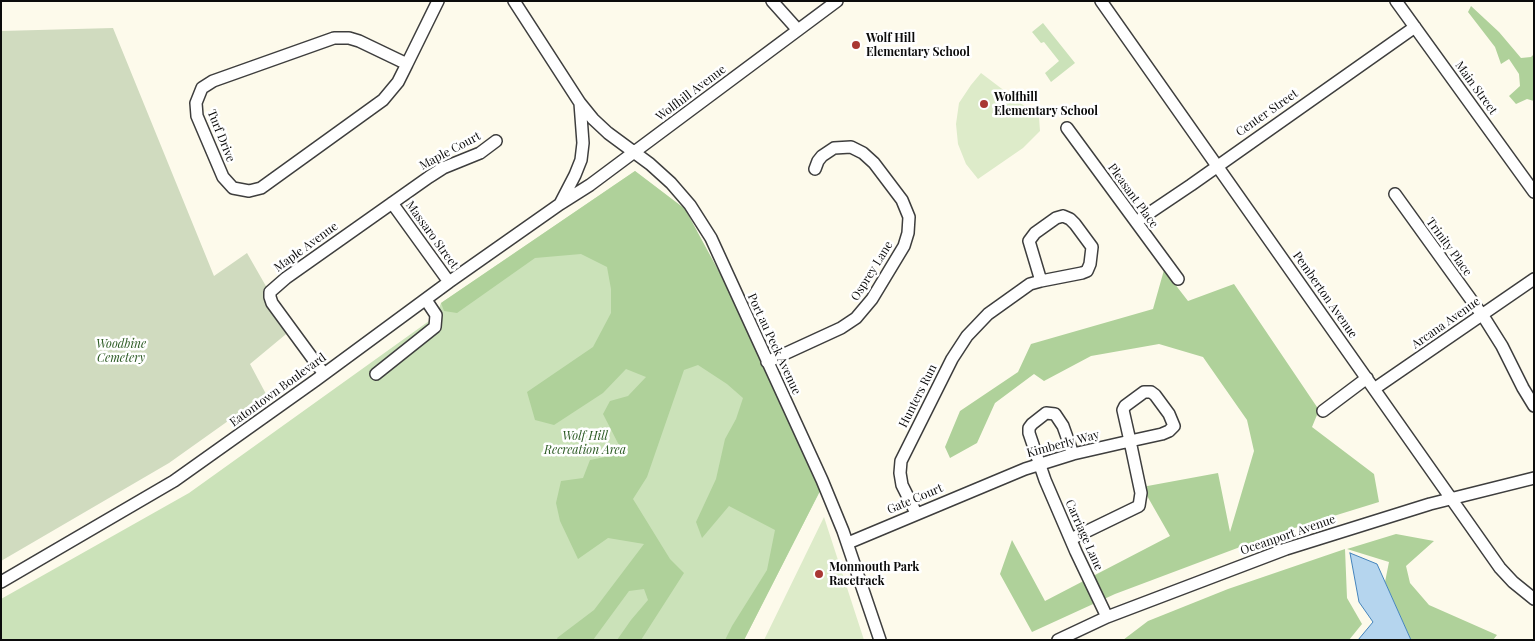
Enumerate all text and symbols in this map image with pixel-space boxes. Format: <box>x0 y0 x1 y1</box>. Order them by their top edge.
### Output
place label: Wolf Hill Elementary School <box>866 31 970 59</box>
marker: Wolf Hill Elementary School <box>850 39 862 51</box>
street label: Main Street <box>1452 59 1500 117</box>
street label: Wolfhill Avenue <box>653 62 729 124</box>
street label: Center Street <box>1233 86 1301 140</box>
place label: Wolfhill Elementary School <box>994 90 1098 118</box>
marker: Wolfhill Elementary School <box>978 98 990 110</box>
street label: Turf Drive <box>204 108 238 164</box>
street label: Maple Court <box>417 129 483 173</box>
street label: Pleasant Place <box>1105 161 1161 231</box>
street label: Massaro Street <box>403 198 461 272</box>
street label: Trinity Place <box>1423 215 1475 279</box>
street label: Maple Avenue <box>271 219 341 275</box>
street label: Osprey Lane <box>848 239 896 303</box>
street label: Pemberton Avenue <box>1290 249 1360 341</box>
street label: Port au Peck Avenue <box>744 291 804 397</box>
street label: Arcana Avenue <box>1409 294 1483 352</box>
park label: Woodbine Cemetery <box>96 337 146 365</box>
street label: Eatontown Boulevard <box>227 350 329 430</box>
street label: Hunters Run <box>896 362 940 430</box>
street label: Kimberly Way <box>1025 427 1101 461</box>
park label: Wolf Hill Recreation Area <box>544 429 626 457</box>
street label: Gate Court <box>885 481 945 517</box>
street label: Carriage Lane <box>1062 497 1106 573</box>
street label: Oceanport Avenue <box>1239 512 1337 558</box>
place label: Monmouth Park Racetrack <box>829 560 919 588</box>
marker: Monmouth Park Racetrack <box>813 568 825 580</box>

